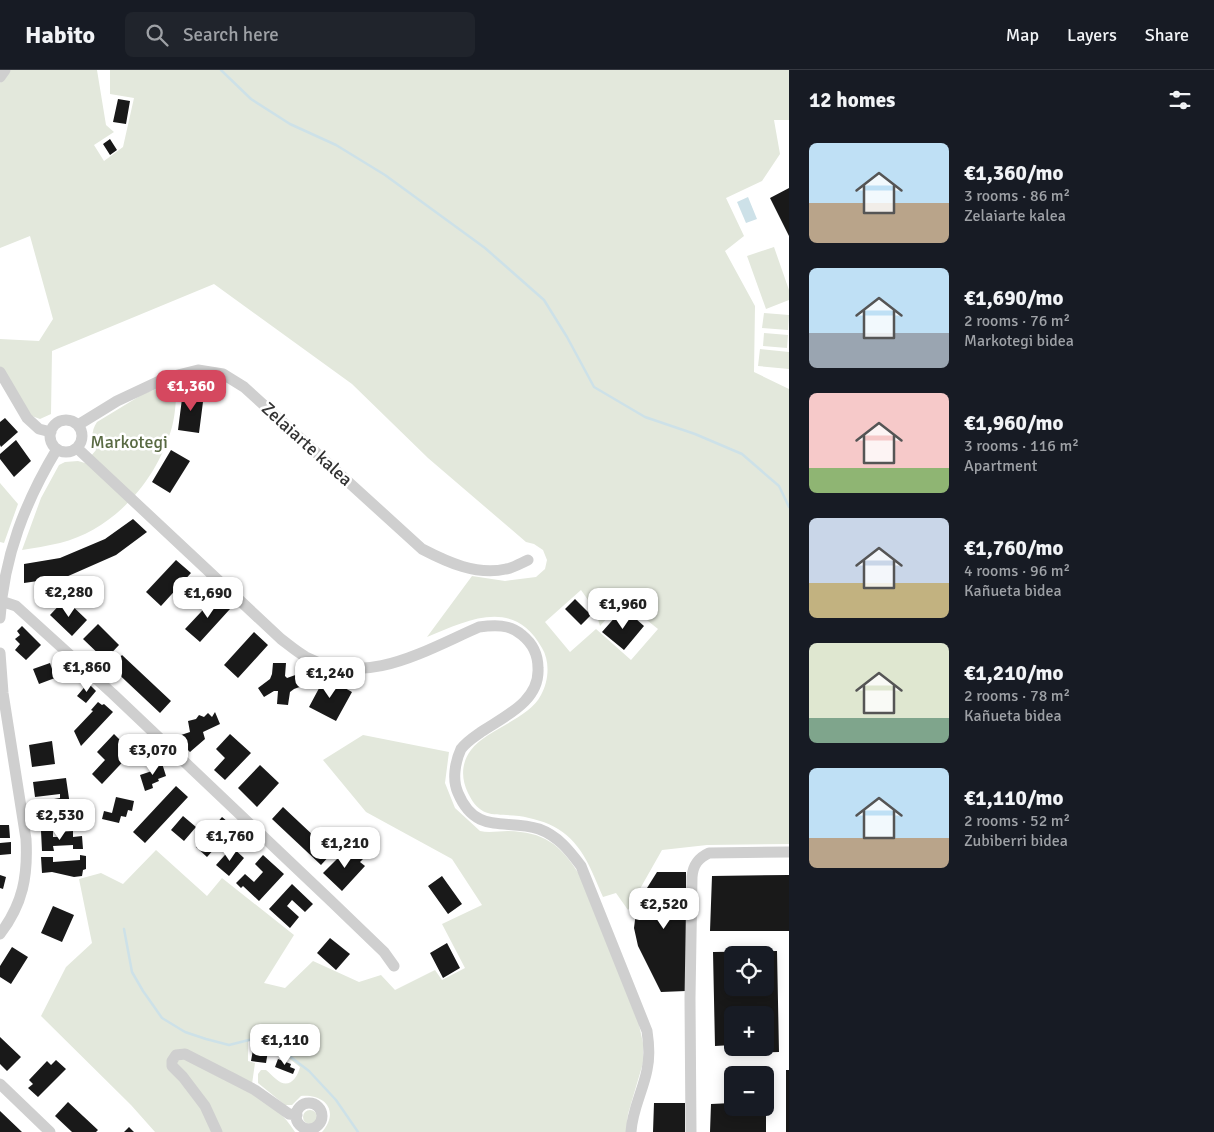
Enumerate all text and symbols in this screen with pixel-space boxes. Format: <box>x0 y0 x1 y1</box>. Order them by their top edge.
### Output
search box <box>125 12 475 57</box>
text: Habito <box>25 20 95 50</box>
icon: search <box>143 21 171 49</box>
text: Search here <box>183 23 279 47</box>
text: Map <box>1006 24 1039 46</box>
text: Layers <box>1067 24 1117 46</box>
text: Share <box>1145 24 1189 46</box>
icon: filters <box>1166 86 1194 114</box>
text: 12 homes <box>809 87 895 113</box>
text: €1,360/mo <box>964 160 1063 186</box>
icon: home <box>849 163 909 223</box>
text: 3 rooms · 86 m² <box>964 186 1070 206</box>
text: Zelaiarte kalea <box>964 206 1066 226</box>
text: €1,690/mo <box>964 285 1063 311</box>
icon: home <box>849 288 909 348</box>
text: 2 rooms · 76 m² <box>964 311 1070 331</box>
text: Markotegi bidea <box>964 331 1074 351</box>
pin: €1,360 <box>150 370 232 412</box>
text: €1,360 <box>167 376 215 396</box>
street label: Zelaiarte kalea <box>257 397 357 491</box>
text: €1,960/mo <box>964 410 1063 436</box>
icon: home <box>849 413 909 473</box>
park label: Markotegi <box>90 431 168 453</box>
text: 3 rooms · 116 m² <box>964 436 1079 456</box>
text: Apartment <box>964 456 1037 476</box>
text: €1,760/mo <box>964 535 1063 561</box>
icon: home <box>849 538 909 598</box>
text: 4 rooms · 96 m² <box>964 561 1070 581</box>
pin: €2,280 <box>28 576 110 618</box>
pin: €1,690 <box>167 576 249 619</box>
text: Kañueta bidea <box>964 581 1062 601</box>
text: €2,280 <box>45 582 93 602</box>
text: €1,690 <box>184 583 232 603</box>
pin: €1,960 <box>582 588 664 630</box>
text: €1,960 <box>599 594 647 614</box>
pin: €1,860 <box>46 650 128 693</box>
pin: €1,240 <box>289 656 371 699</box>
text: €1,860 <box>63 657 111 677</box>
text: €1,210/mo <box>964 660 1063 686</box>
text: €1,240 <box>306 663 354 683</box>
icon: home <box>849 663 909 723</box>
text: 2 rooms · 78 m² <box>964 686 1070 706</box>
text: Kañueta bidea <box>964 706 1062 726</box>
pin: €3,070 <box>112 734 194 776</box>
text: €3,070 <box>129 740 177 760</box>
text: €1,110/mo <box>964 785 1063 811</box>
icon: home <box>849 788 909 848</box>
pin: €2,530 <box>19 798 101 841</box>
text: €2,530 <box>36 805 84 825</box>
text: 2 rooms · 52 m² <box>964 811 1070 831</box>
pin: €1,760 <box>189 820 271 862</box>
text: €1,760 <box>206 826 254 846</box>
pin: €1,210 <box>304 826 386 869</box>
text: Zubiberri bidea <box>964 831 1068 851</box>
text: €1,210 <box>321 833 369 853</box>
pin: €2,520 <box>623 888 705 930</box>
text: €2,520 <box>640 894 688 914</box>
map controls <box>724 946 774 1116</box>
button: locate <box>724 946 774 996</box>
button: + <box>724 1006 774 1056</box>
pin: €1,110 <box>244 1024 326 1066</box>
text: €1,110 <box>261 1030 309 1050</box>
button: − <box>724 1066 774 1116</box>

